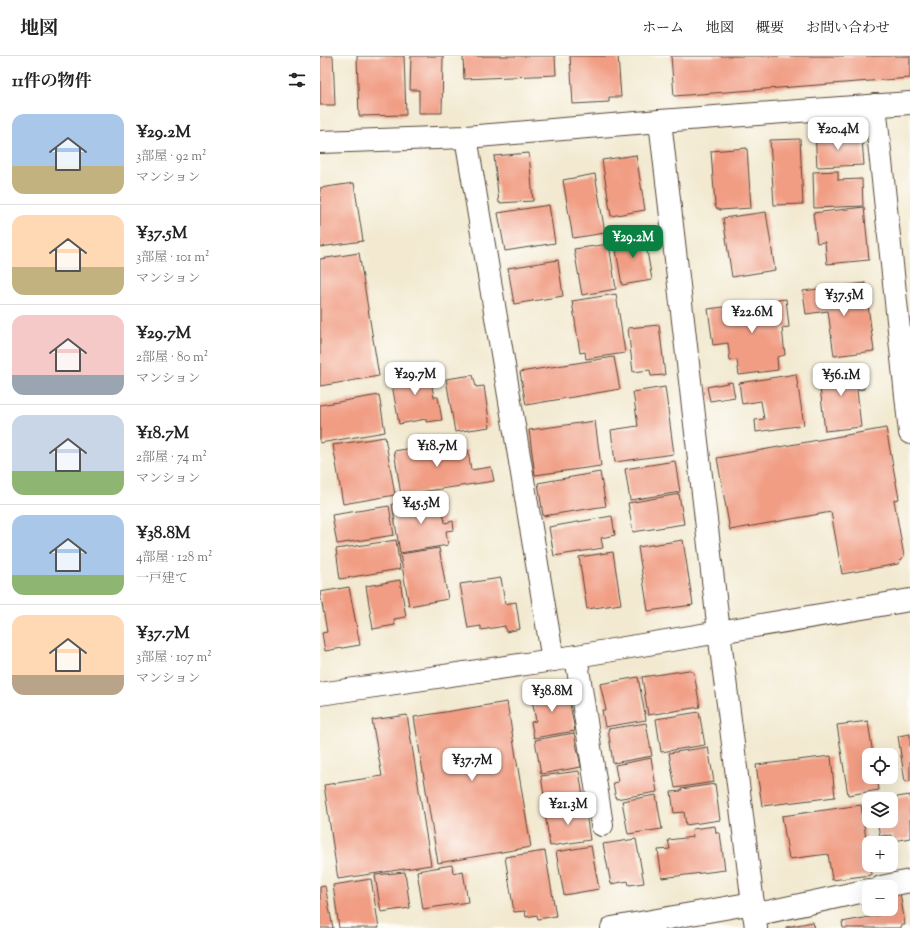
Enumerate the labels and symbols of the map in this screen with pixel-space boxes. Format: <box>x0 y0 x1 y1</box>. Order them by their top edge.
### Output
pin: ¥20.4M <box>805 117 871 151</box>
pin: ¥29.2M <box>600 225 666 259</box>
pin: ¥37.5M <box>811 283 877 317</box>
pin: ¥22.6M <box>719 300 785 334</box>
pin: ¥29.7M <box>382 362 448 396</box>
pin: ¥56.1M <box>808 363 874 397</box>
pin: ¥18.7M <box>404 434 470 468</box>
pin: ¥45.5M <box>388 491 454 525</box>
pin: ¥38.8M <box>519 679 585 713</box>
pin: ¥37.7M <box>439 748 505 782</box>
pin: ¥21.3M <box>535 792 601 826</box>

